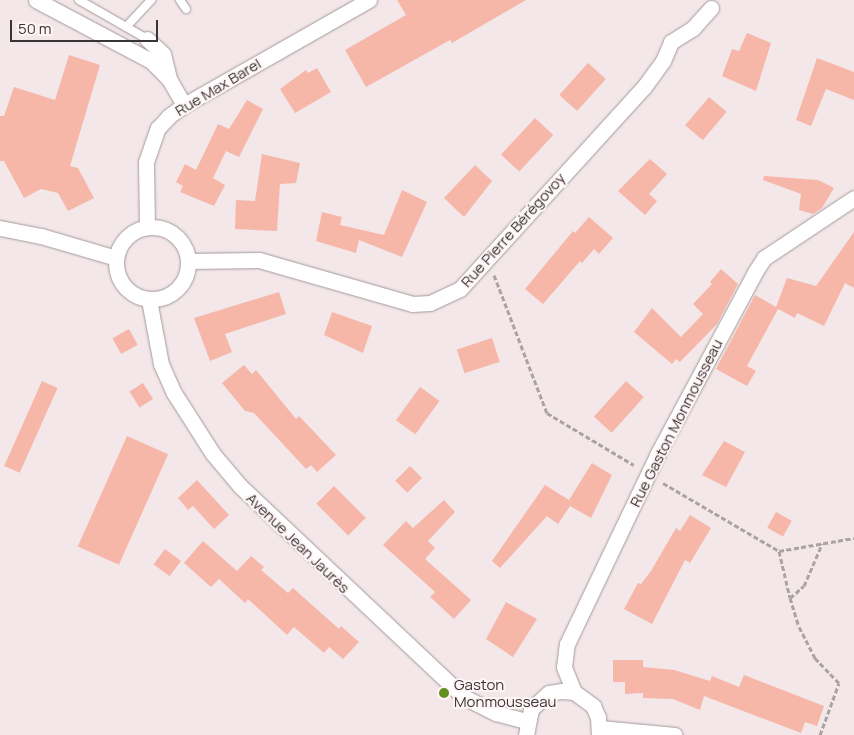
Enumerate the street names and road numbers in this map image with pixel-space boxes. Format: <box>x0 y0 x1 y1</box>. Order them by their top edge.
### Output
street label: Rue Max Barel <box>172 54 264 120</box>
street label: Rue Pierre Bérégovoy <box>457 169 569 291</box>
street label: Rue Gaston Monmousseau <box>626 336 726 510</box>
street label: Avenue Jean Jaurès <box>243 489 353 597</box>

